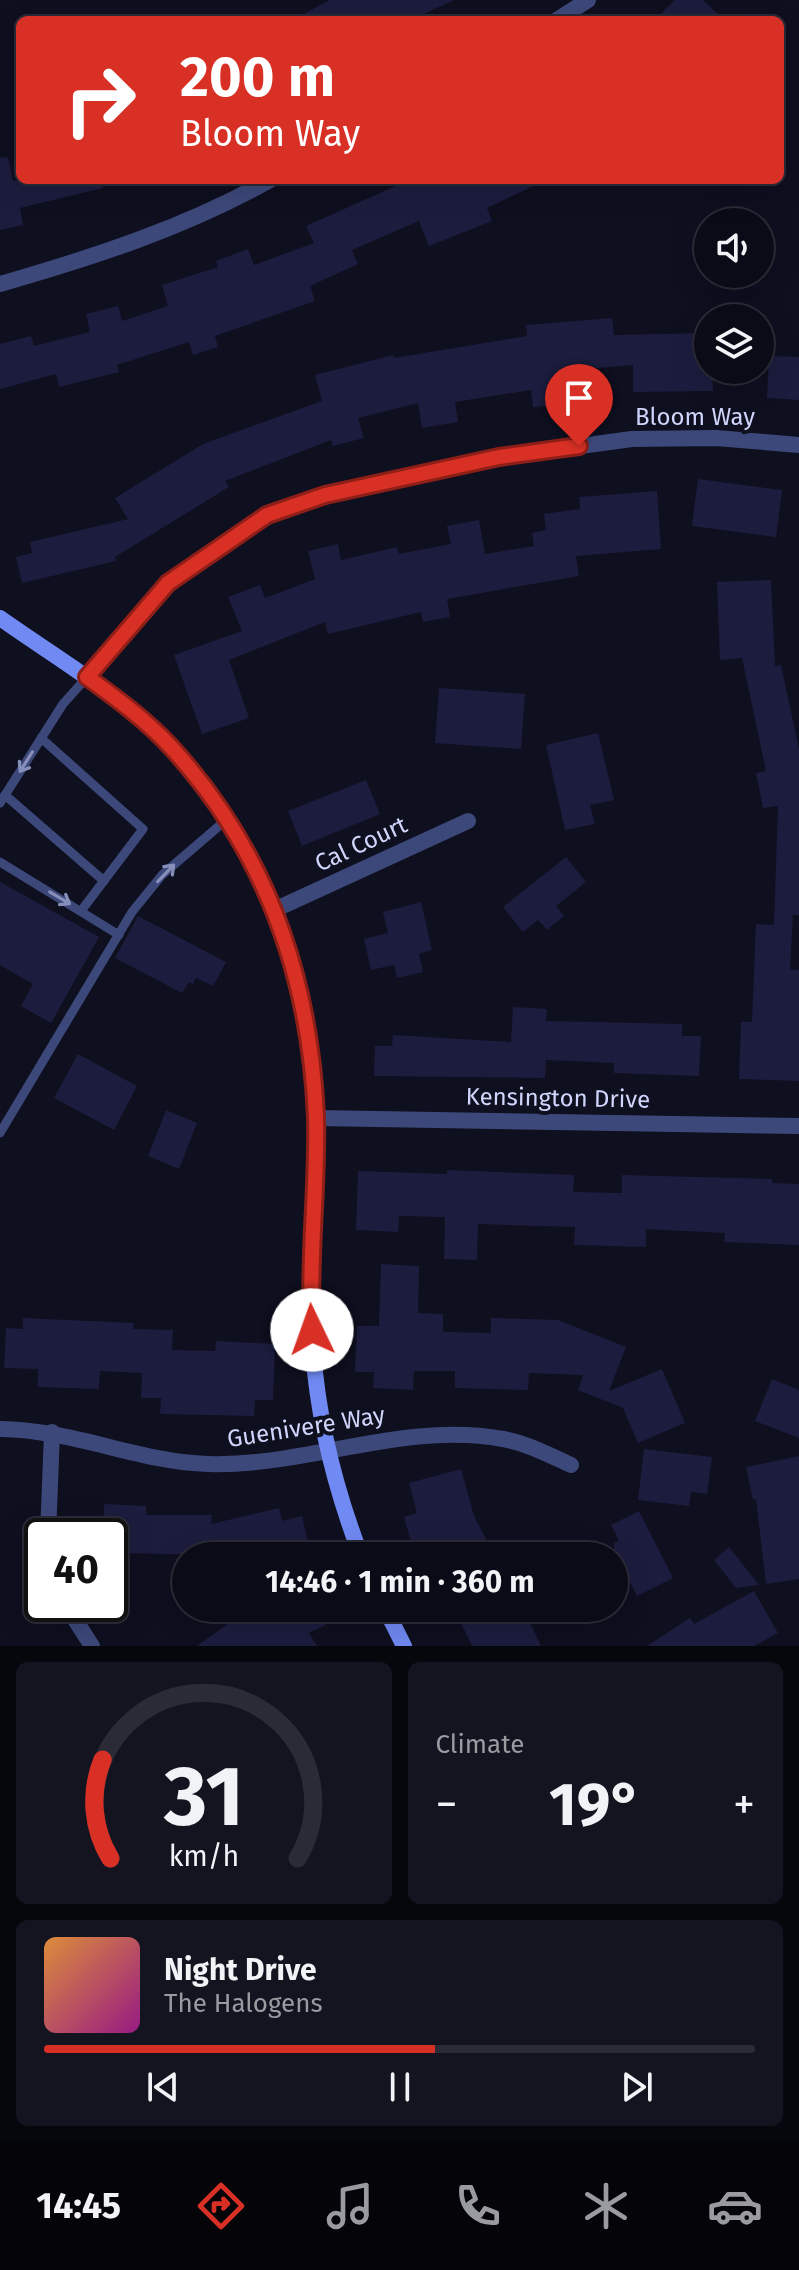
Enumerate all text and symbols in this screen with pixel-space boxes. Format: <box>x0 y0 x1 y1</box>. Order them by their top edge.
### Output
text: 200 m <box>180 44 335 111</box>
icon: right <box>48 48 152 152</box>
text: Bloom Way <box>180 112 360 156</box>
map controls <box>694 208 774 384</box>
button: sound <box>694 208 774 288</box>
button: layers <box>694 304 774 384</box>
pin <box>545 364 613 446</box>
icon: arrive <box>557 376 601 420</box>
street label: Bloom Way <box>635 403 755 431</box>
one-way arrow <box>17 750 34 772</box>
street label: Cal Court <box>311 810 412 877</box>
one-way arrow <box>156 863 175 883</box>
one-way arrow <box>48 890 71 906</box>
street label: Kensington Drive <box>466 1082 650 1114</box>
position arrow <box>270 1288 354 1372</box>
street label: Guenivere Way <box>225 1401 387 1453</box>
speed limit sign: 40 <box>24 1518 128 1622</box>
text: 14:46 · 1 min · 360 m <box>265 1564 535 1600</box>
text: Climate <box>436 1729 524 1760</box>
text: 31 <box>163 1747 244 1847</box>
text: 19° <box>549 1769 642 1841</box>
text: − <box>436 1778 458 1831</box>
text: + <box>733 1778 755 1831</box>
text: km/h <box>168 1839 239 1874</box>
text: Night Drive <box>164 1952 317 1988</box>
text: The Halogens <box>164 1988 323 2019</box>
icon: previous <box>141 2065 185 2109</box>
icon: pause <box>378 2065 422 2109</box>
icon: next <box>615 2065 659 2109</box>
icon: directions <box>193 2178 249 2234</box>
icon: music <box>322 2178 378 2234</box>
icon: phone <box>450 2178 506 2234</box>
icon: climate <box>578 2178 634 2234</box>
icon: car <box>707 2178 763 2234</box>
text: 14:45 <box>36 2184 121 2228</box>

